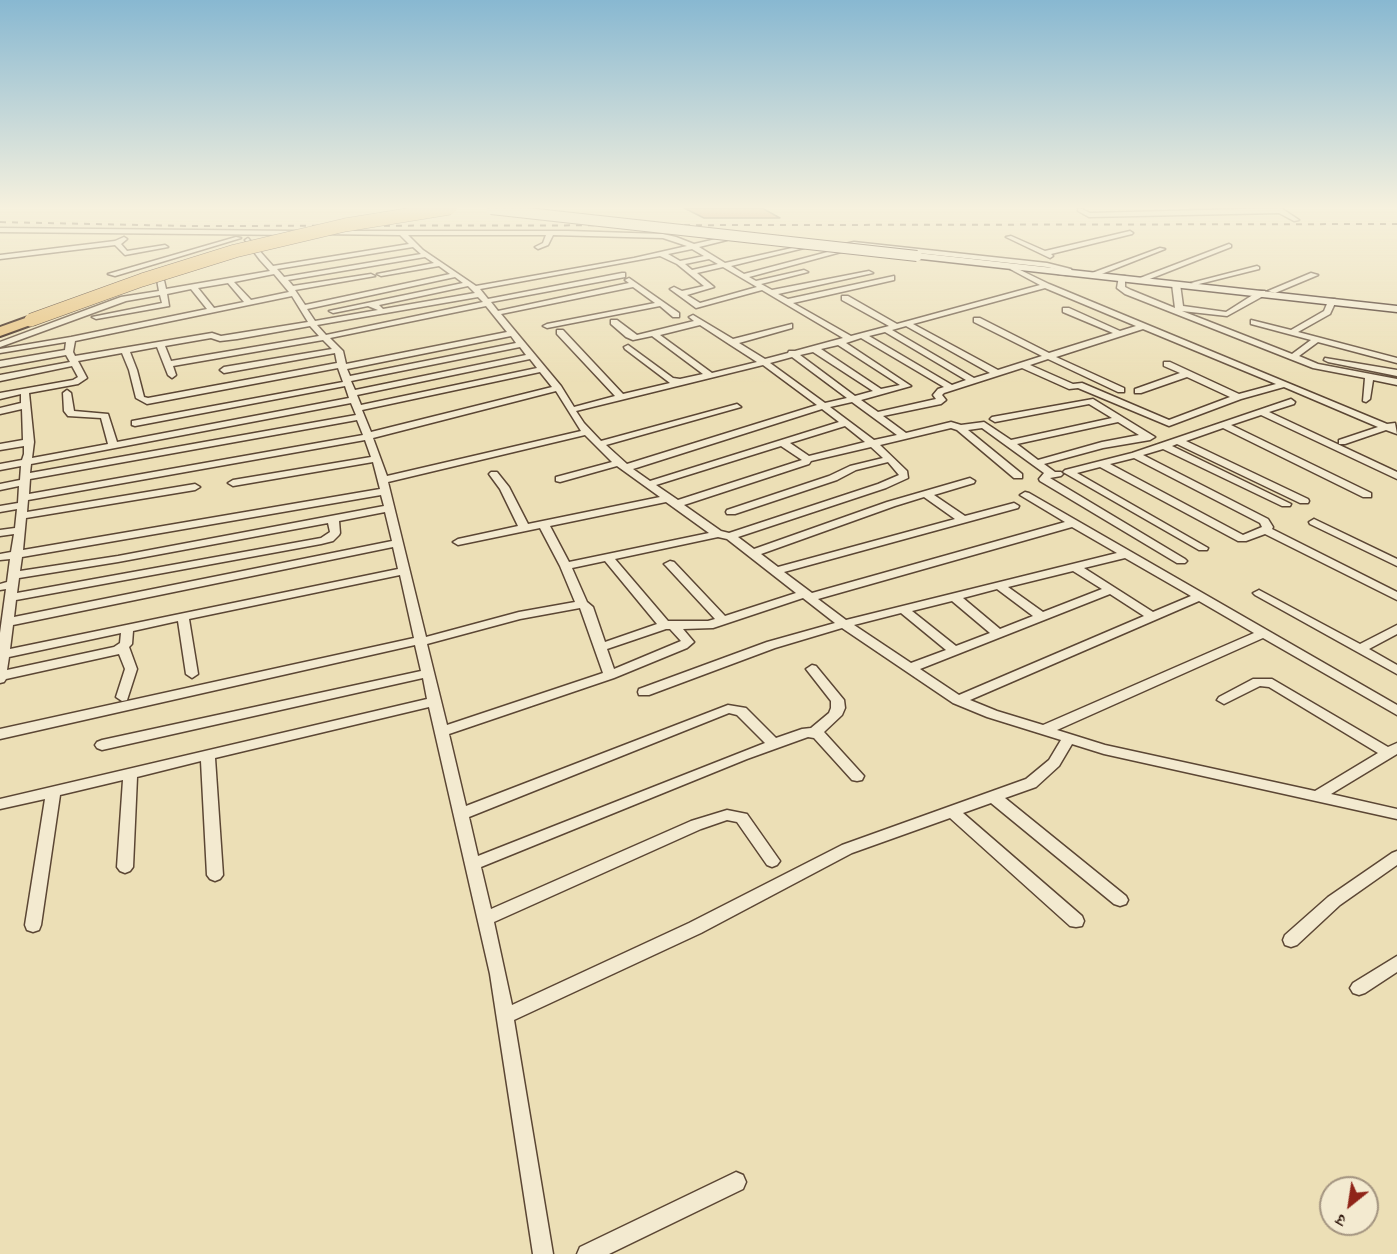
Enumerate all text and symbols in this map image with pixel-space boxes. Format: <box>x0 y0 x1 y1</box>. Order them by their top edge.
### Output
north arrow <box>1319 1176 1379 1236</box>
text: उ <box>1332 1210 1349 1231</box>

